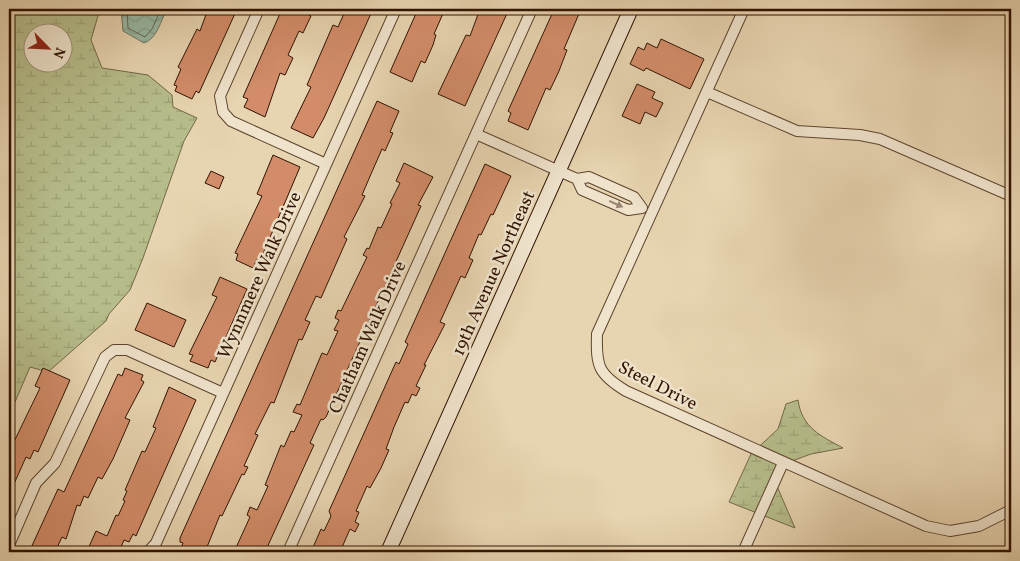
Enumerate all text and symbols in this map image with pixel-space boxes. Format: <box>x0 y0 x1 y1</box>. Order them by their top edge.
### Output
north arrow <box>22 22 72 72</box>
text: N <box>48 44 69 61</box>
street label: 19th Avenue Northeast <box>447 187 542 360</box>
street label: Wynnmere Walk Drive <box>212 188 309 363</box>
one-way arrow <box>609 201 623 209</box>
street label: Chatham Walk Drive <box>323 257 413 418</box>
street label: Steel Drive <box>613 356 701 417</box>

